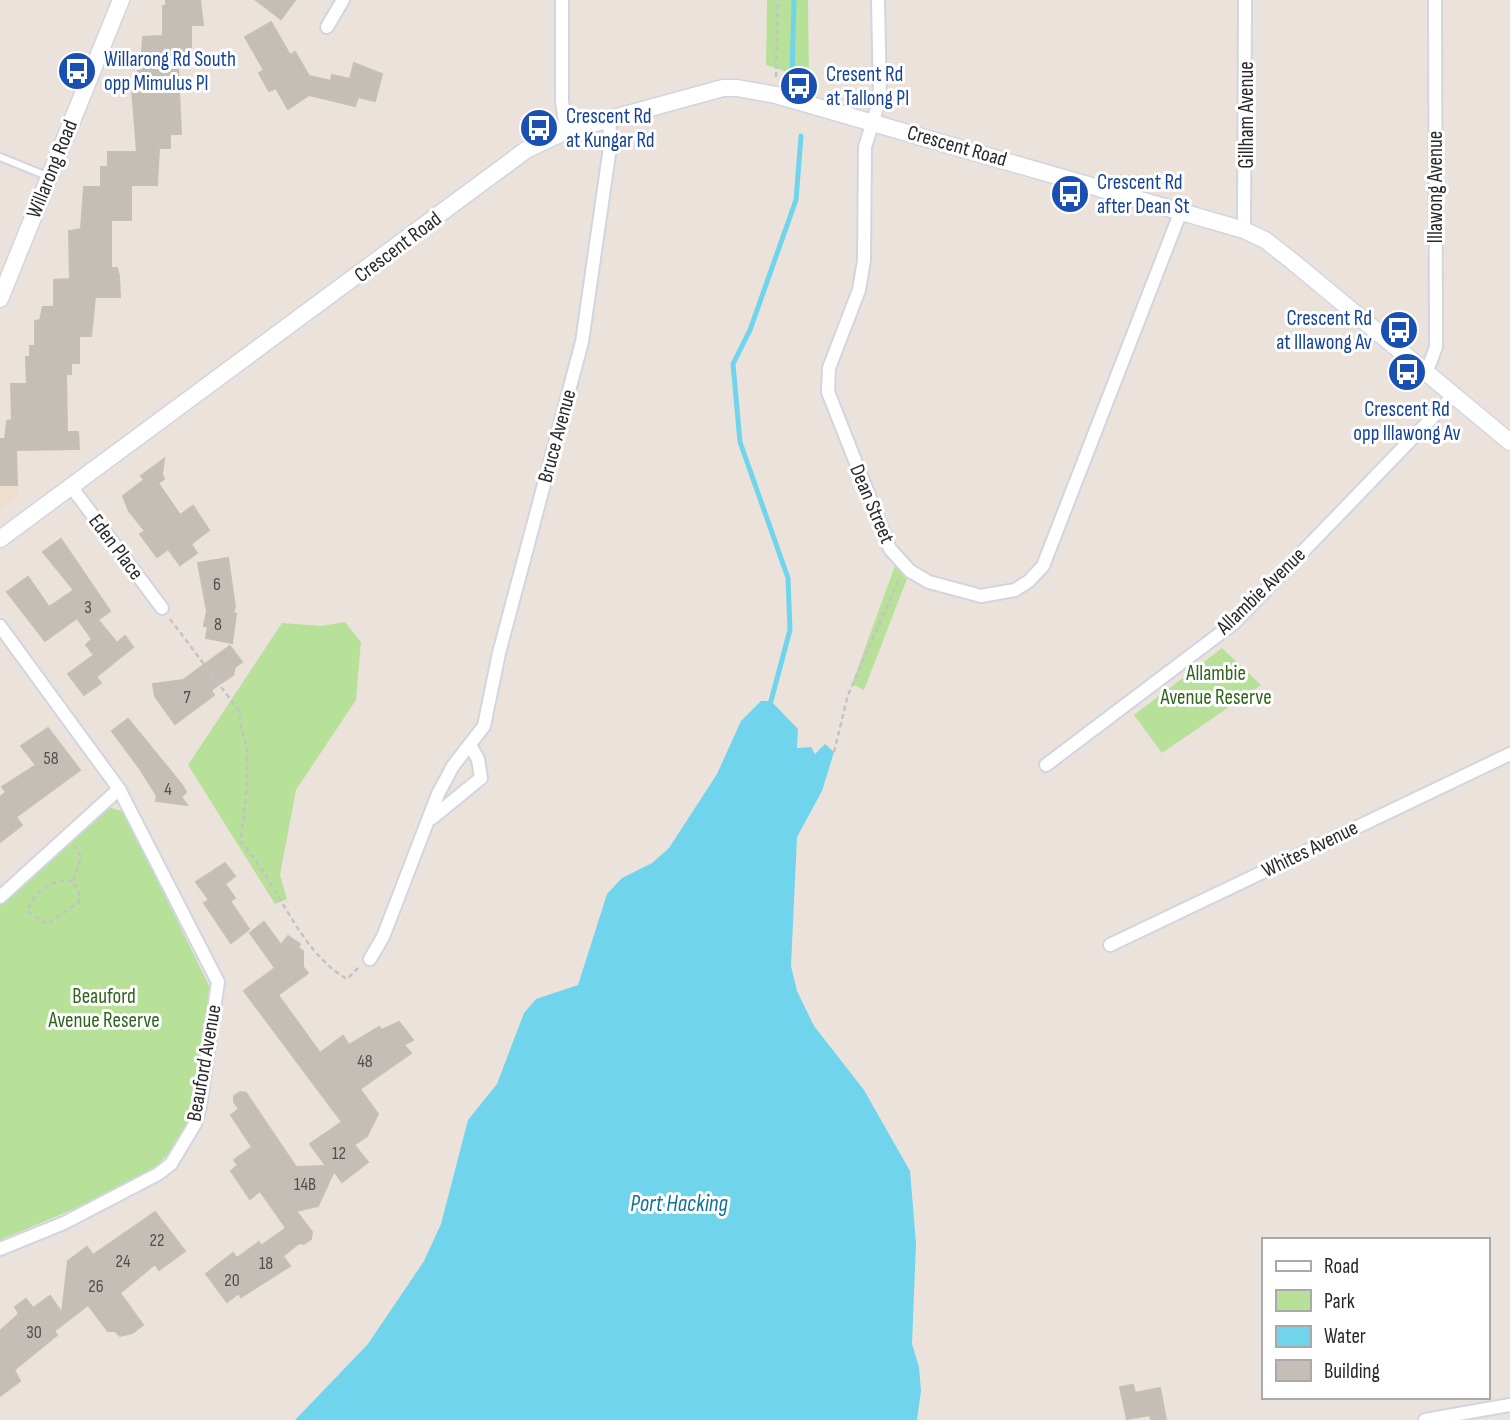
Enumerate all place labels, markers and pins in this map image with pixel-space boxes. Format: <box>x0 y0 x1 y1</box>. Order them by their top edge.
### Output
place label: Willarong Rd South opp Mimulus Pl <box>104 47 236 96</box>
bus stop icon: Willarong Rd South opp Mimulus Pl <box>56 50 98 92</box>
place label: Cresent Rd at Tallong Pl <box>826 62 909 111</box>
bus stop icon: Cresent Rd at Tallong Pl <box>778 65 820 107</box>
place label: Crescent Rd at Kungar Rd <box>566 104 655 153</box>
bus stop icon: Crescent Rd at Kungar Rd <box>518 107 560 149</box>
place label: Crescent Rd after Dean St <box>1097 170 1190 219</box>
bus stop icon: Crescent Rd after Dean St <box>1049 173 1091 215</box>
place label: Crescent Rd at Illawong Av <box>1276 306 1372 355</box>
bus stop icon: Crescent Rd at Illawong Av <box>1378 309 1420 351</box>
bus stop icon: Crescent Rd opp Illawong Av <box>1386 351 1428 393</box>
place label: Crescent Rd opp Illawong Av <box>1353 397 1461 446</box>

